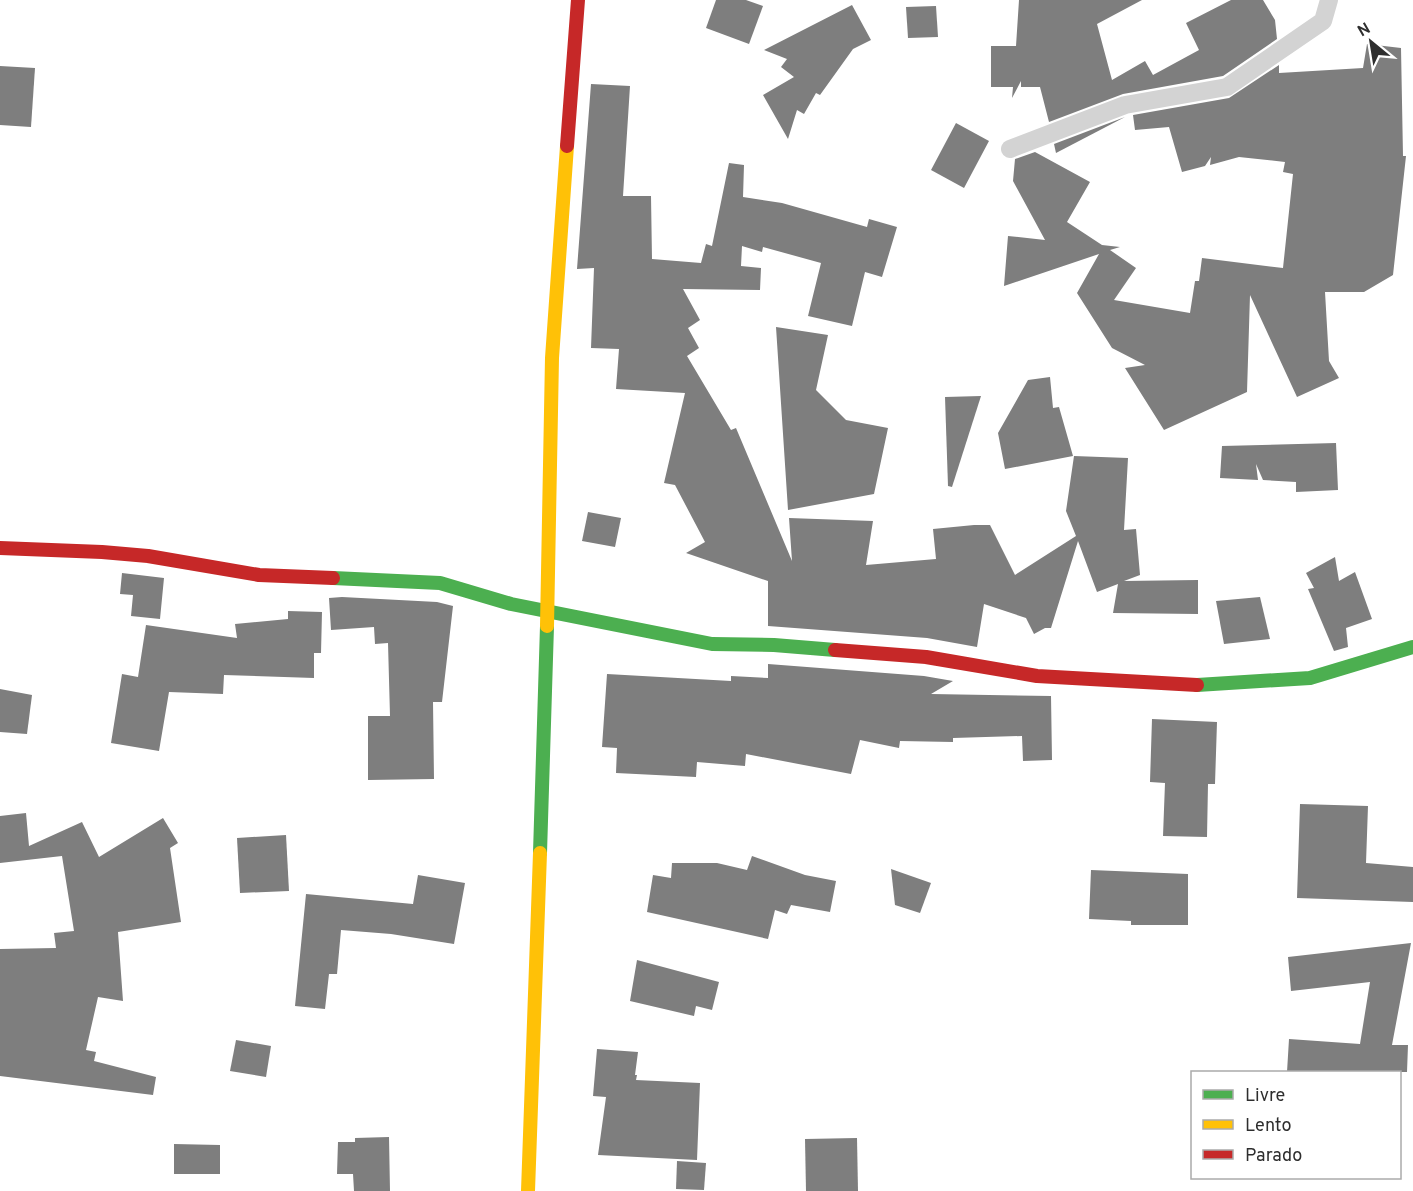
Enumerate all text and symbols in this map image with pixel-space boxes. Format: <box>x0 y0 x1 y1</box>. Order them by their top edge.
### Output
north arrow <box>1341 12 1401 72</box>
text: N <box>1355 19 1374 42</box>
legend <box>1191 1071 1401 1179</box>
text: Livre <box>1245 1085 1285 1108</box>
text: Lento <box>1245 1115 1291 1138</box>
text: Parado <box>1245 1145 1302 1168</box>

